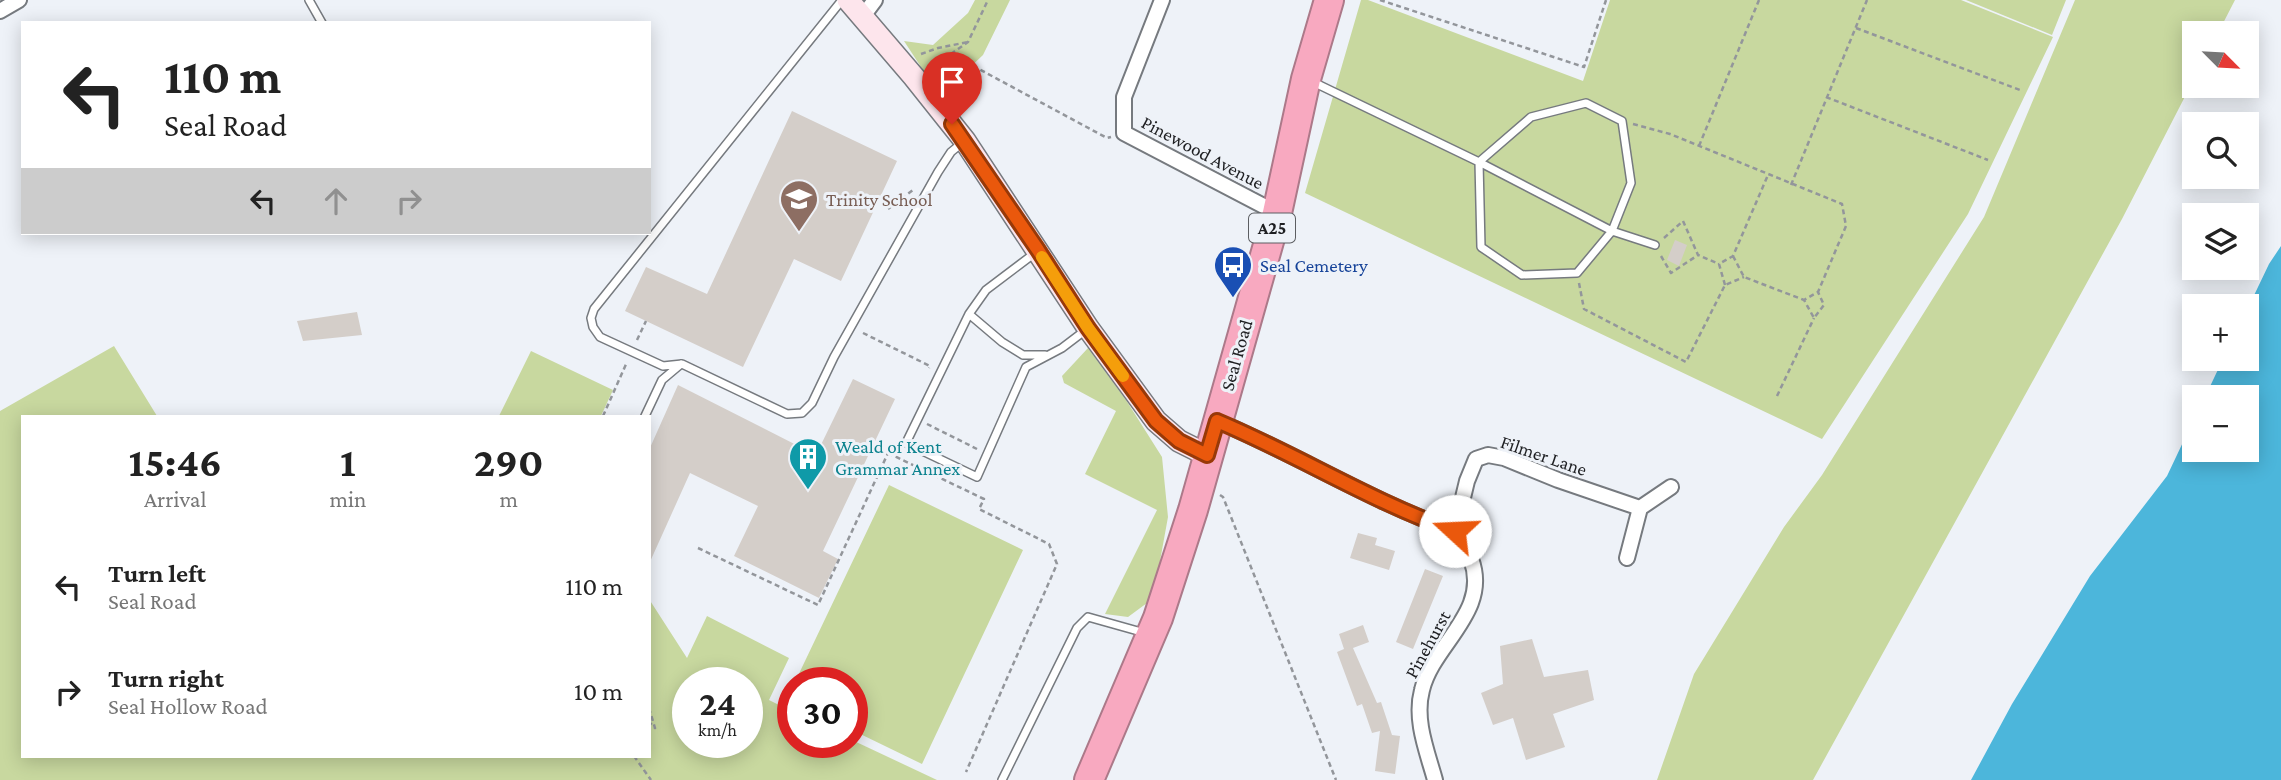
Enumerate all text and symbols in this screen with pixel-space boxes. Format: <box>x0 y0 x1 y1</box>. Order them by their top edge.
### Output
north arrow <box>2182 21 2259 98</box>
map controls <box>2182 21 2259 462</box>
icon: left <box>49 49 140 140</box>
text: 110 m <box>164 49 281 104</box>
pin <box>922 52 982 124</box>
icon: arrive <box>933 63 971 101</box>
text: Seal Road <box>164 107 287 143</box>
street label: Pinewood Avenue <box>1138 111 1267 193</box>
button: search <box>2182 112 2259 189</box>
school or university icon: Trinity School <box>778 178 820 233</box>
icon: left <box>244 182 282 220</box>
icon: ahead <box>317 182 355 220</box>
icon: right <box>390 182 428 220</box>
place label: Trinity School <box>826 189 932 210</box>
button: layers <box>2182 203 2259 280</box>
road number: A25 <box>1249 213 1295 242</box>
bus stop icon: Seal Cemetery <box>1212 244 1254 299</box>
place label: Seal Cemetery <box>1260 255 1368 276</box>
button: + <box>2182 294 2259 371</box>
street label: Seal Road <box>1216 317 1257 393</box>
button: − <box>2182 385 2259 462</box>
street label: Filmer Lane <box>1498 431 1590 480</box>
building icon: Weald of Kent Grammar Annex <box>787 436 829 491</box>
place label: Weald of Kent Grammar Annex <box>835 436 960 479</box>
text: 15:46 <box>128 438 222 485</box>
text: 1 <box>340 438 356 485</box>
text: 290 <box>474 438 544 485</box>
text: Arrival <box>144 486 207 512</box>
text: min <box>330 486 366 512</box>
text: m <box>499 486 518 512</box>
position arrow <box>1418 494 1492 568</box>
text: Turn left <box>108 559 206 588</box>
icon: left <box>49 568 87 606</box>
text: 110 m <box>565 572 623 601</box>
text: Seal Road <box>108 588 197 614</box>
street label: Pinehurst <box>1400 606 1455 682</box>
text: Turn right <box>108 664 224 693</box>
speed limit sign: 30 <box>777 667 868 758</box>
icon: right <box>49 673 87 711</box>
text: 10 m <box>574 677 623 706</box>
text: 24 <box>699 684 736 723</box>
text: Seal Hollow Road <box>108 693 268 719</box>
text: km/h <box>698 720 737 740</box>

